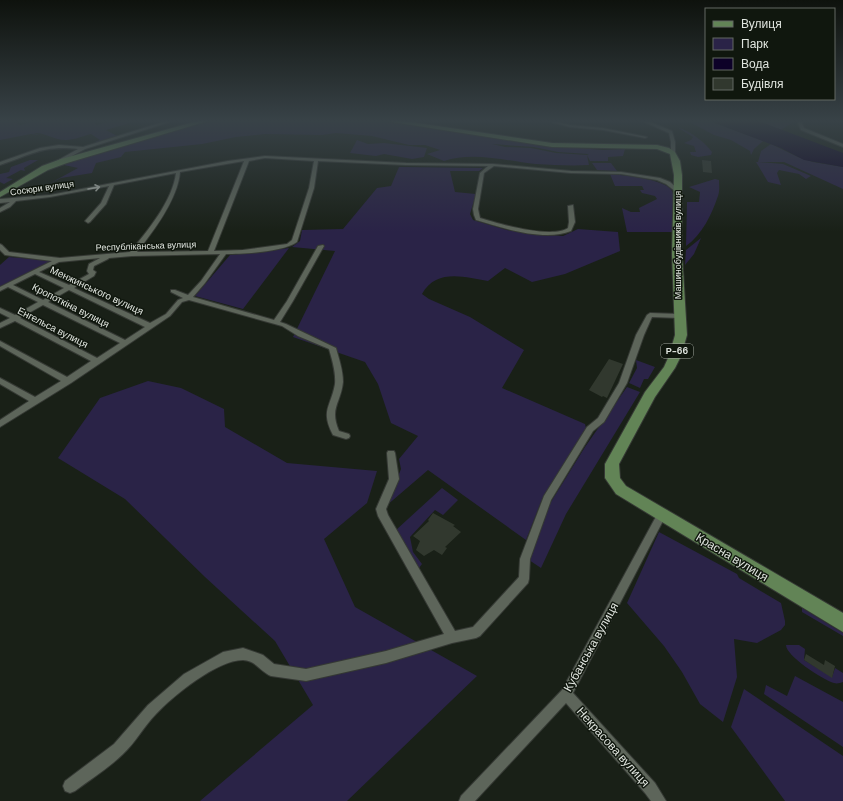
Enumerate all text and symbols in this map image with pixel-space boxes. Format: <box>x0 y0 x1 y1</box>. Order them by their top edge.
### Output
legend <box>705 8 835 100</box>
text: Вулиця <box>741 16 782 32</box>
text: Парк <box>741 36 769 52</box>
text: Вода <box>741 56 769 72</box>
text: Будівля <box>741 76 783 92</box>
street label: Сосюри вулиця <box>9 178 75 198</box>
one-way arrow <box>87 183 100 191</box>
street label: Машинобудівників вулиця <box>672 191 684 299</box>
street label: Республіканська вулиця <box>96 238 197 254</box>
street label: Менжинського вулиця <box>48 263 146 318</box>
street label: Кропоткіна вулиця <box>30 280 112 331</box>
street label: Енгельса вулиця <box>15 304 90 351</box>
road number: Р-66 <box>661 344 693 358</box>
street label: Красна вулиця <box>693 529 771 585</box>
street label: Кубанська вулиця <box>560 600 622 694</box>
street label: Некрасова вулиця <box>573 704 653 790</box>

